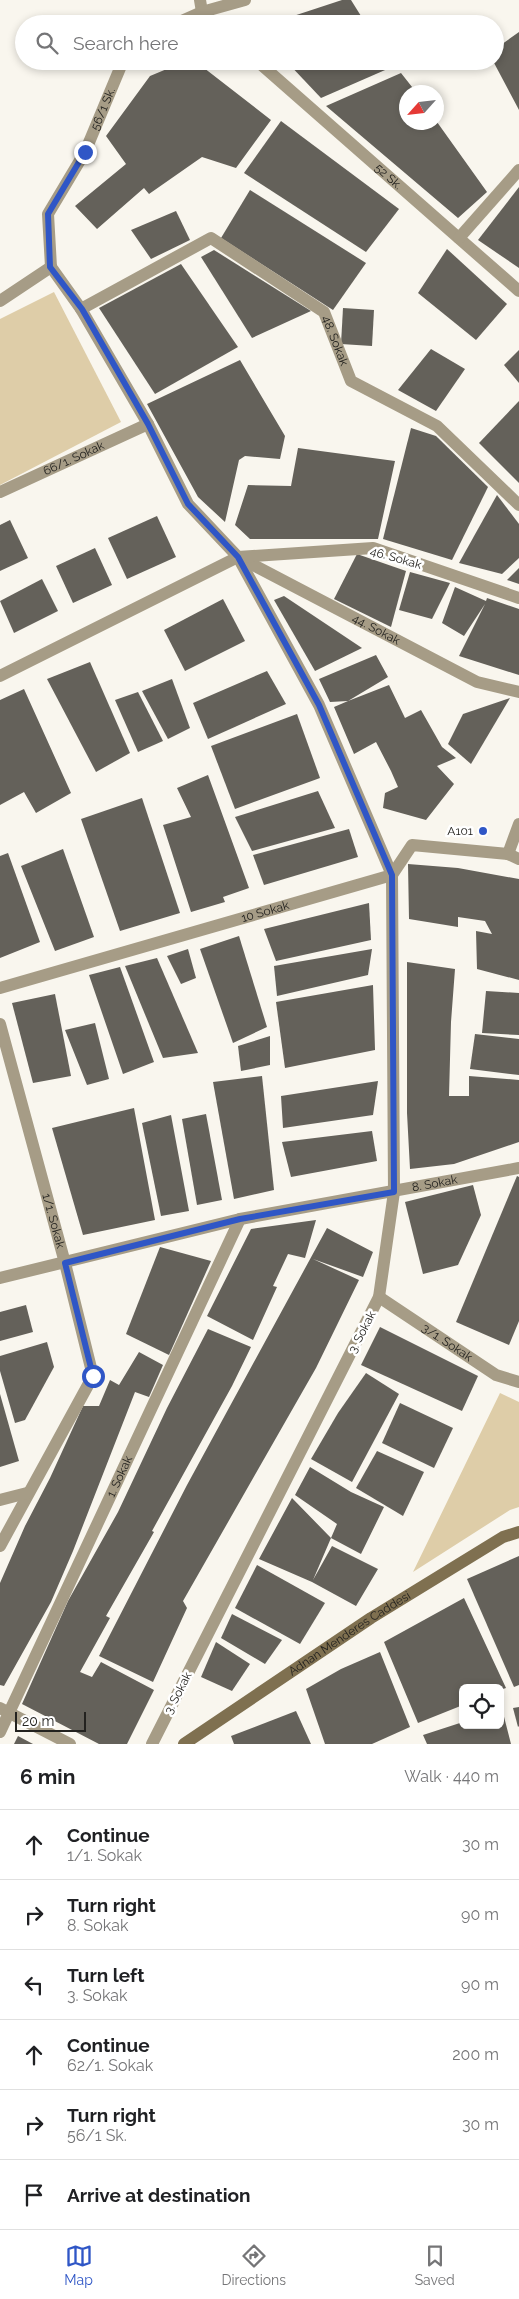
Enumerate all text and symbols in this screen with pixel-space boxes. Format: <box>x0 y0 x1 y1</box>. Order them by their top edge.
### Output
search box <box>15 15 504 70</box>
icon: search <box>33 29 61 57</box>
text: Search here <box>73 32 179 54</box>
street label: 56/1 Sk. <box>88 85 118 132</box>
north arrow <box>399 85 444 130</box>
route end <box>74 141 97 164</box>
street label: 52 Sk. <box>372 161 405 192</box>
street label: 48. Sokak <box>319 314 352 368</box>
street label: 66/1. Sokak <box>41 438 107 478</box>
street label: 46. Sokak <box>369 544 424 572</box>
street label: 44. Sokak <box>350 611 403 648</box>
place label: A101 <box>447 824 473 838</box>
marker: A101 <box>477 825 489 837</box>
street label: 10 Sokak <box>240 898 291 925</box>
street label: 8. Sokak <box>411 1172 459 1194</box>
street label: 1/1. Sokak <box>39 1192 68 1250</box>
street label: 3. Sokak <box>345 1308 379 1355</box>
street label: 3/1. Sokak <box>419 1321 476 1365</box>
route start <box>82 1365 105 1388</box>
street label: 1. Sokak <box>104 1453 135 1500</box>
street label: Adnan Menderes Caddesi <box>286 1588 413 1679</box>
street label: 3. Sokak <box>161 1669 195 1716</box>
map controls <box>459 1684 504 1729</box>
button: locate <box>459 1684 504 1729</box>
scale bar <box>15 1709 86 1732</box>
text: 20 m <box>22 1713 54 1729</box>
text: 6 min <box>20 1764 75 1789</box>
text: Walk · 440 m <box>404 1767 499 1786</box>
text: Continue <box>67 1824 150 1846</box>
icon: ahead <box>20 1831 48 1859</box>
text: 30 m <box>462 1835 499 1854</box>
text: 1/1. Sokak <box>67 1846 142 1865</box>
text: Turn right <box>67 1894 156 1916</box>
icon: right <box>20 1901 48 1929</box>
text: 90 m <box>461 1905 499 1924</box>
text: 8. Sokak <box>67 1916 128 1935</box>
text: Turn left <box>67 1964 144 1986</box>
icon: left <box>20 1971 48 1999</box>
text: 90 m <box>461 1975 499 1994</box>
text: 3. Sokak <box>67 1986 128 2005</box>
text: Continue <box>67 2034 150 2056</box>
icon: ahead <box>20 2041 48 2069</box>
text: 200 m <box>452 2045 499 2064</box>
text: 62/1. Sokak <box>67 2056 153 2075</box>
text: Turn right <box>67 2104 156 2126</box>
icon: right <box>20 2111 48 2139</box>
text: 30 m <box>462 2115 499 2134</box>
text: 56/1 Sk. <box>67 2126 127 2145</box>
icon: arrive <box>20 2181 48 2209</box>
text: Arrive at destination <box>67 2184 251 2206</box>
tab: Map <box>64 2242 93 2288</box>
tab: Directions <box>221 2242 286 2288</box>
tab: Saved <box>415 2242 455 2288</box>

